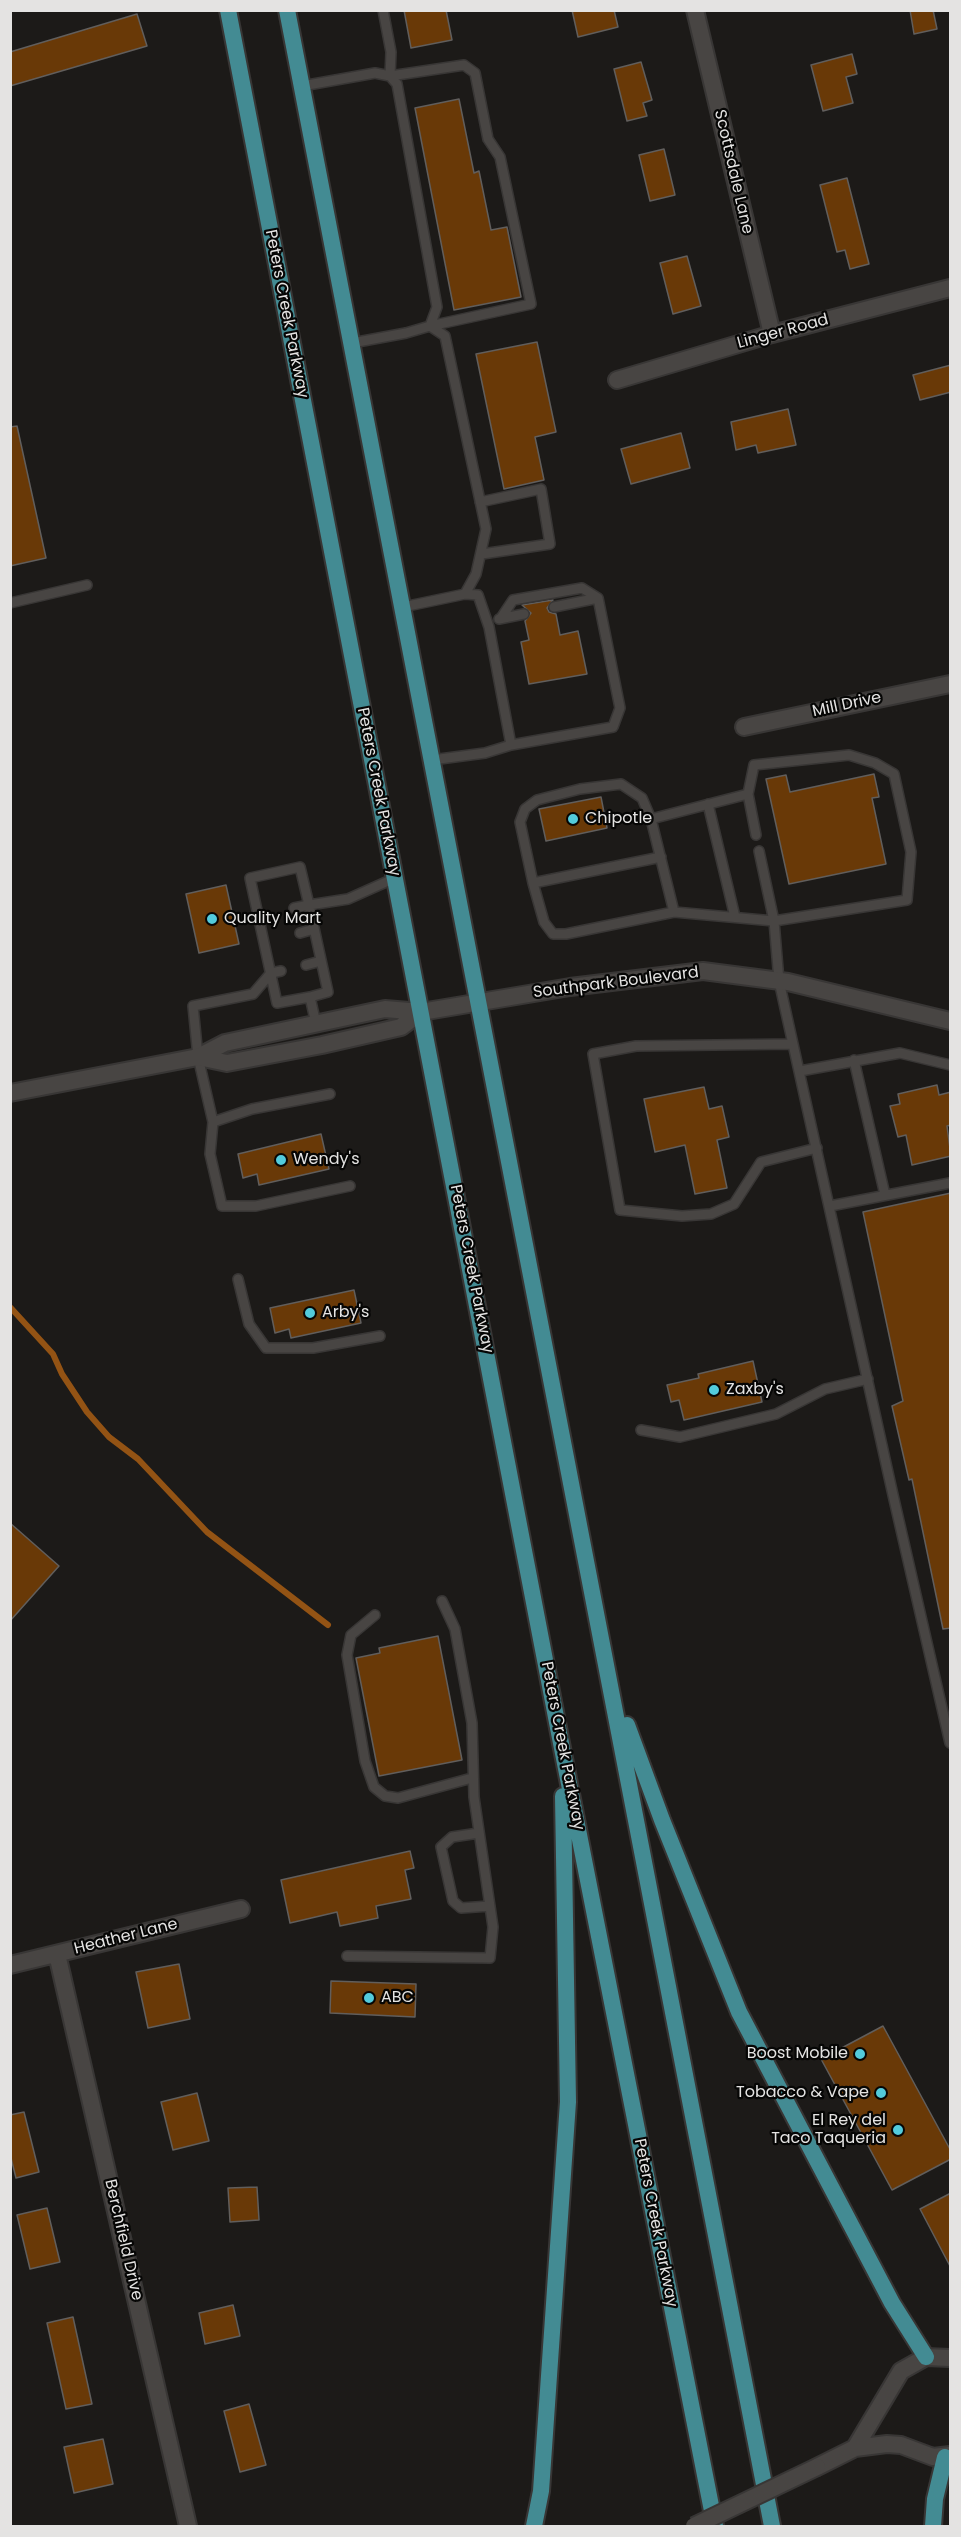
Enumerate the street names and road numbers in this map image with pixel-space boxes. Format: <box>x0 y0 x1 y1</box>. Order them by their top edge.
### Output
street label: Scottsdale Lane <box>709 108 757 236</box>
street label: Peters Creek Parkway <box>260 228 312 400</box>
street label: Linger Road <box>735 311 831 353</box>
street label: Mill Drive <box>811 688 883 722</box>
street label: Peters Creek Parkway <box>352 706 404 878</box>
street label: Southpark Boulevard <box>532 963 700 1003</box>
street label: Peters Creek Parkway <box>445 1183 497 1355</box>
street label: Peters Creek Parkway <box>536 1660 588 1832</box>
street label: Heather Lane <box>72 1915 180 1959</box>
street label: Peters Creek Parkway <box>629 2137 681 2309</box>
street label: Berchfield Drive <box>100 2177 146 2303</box>

